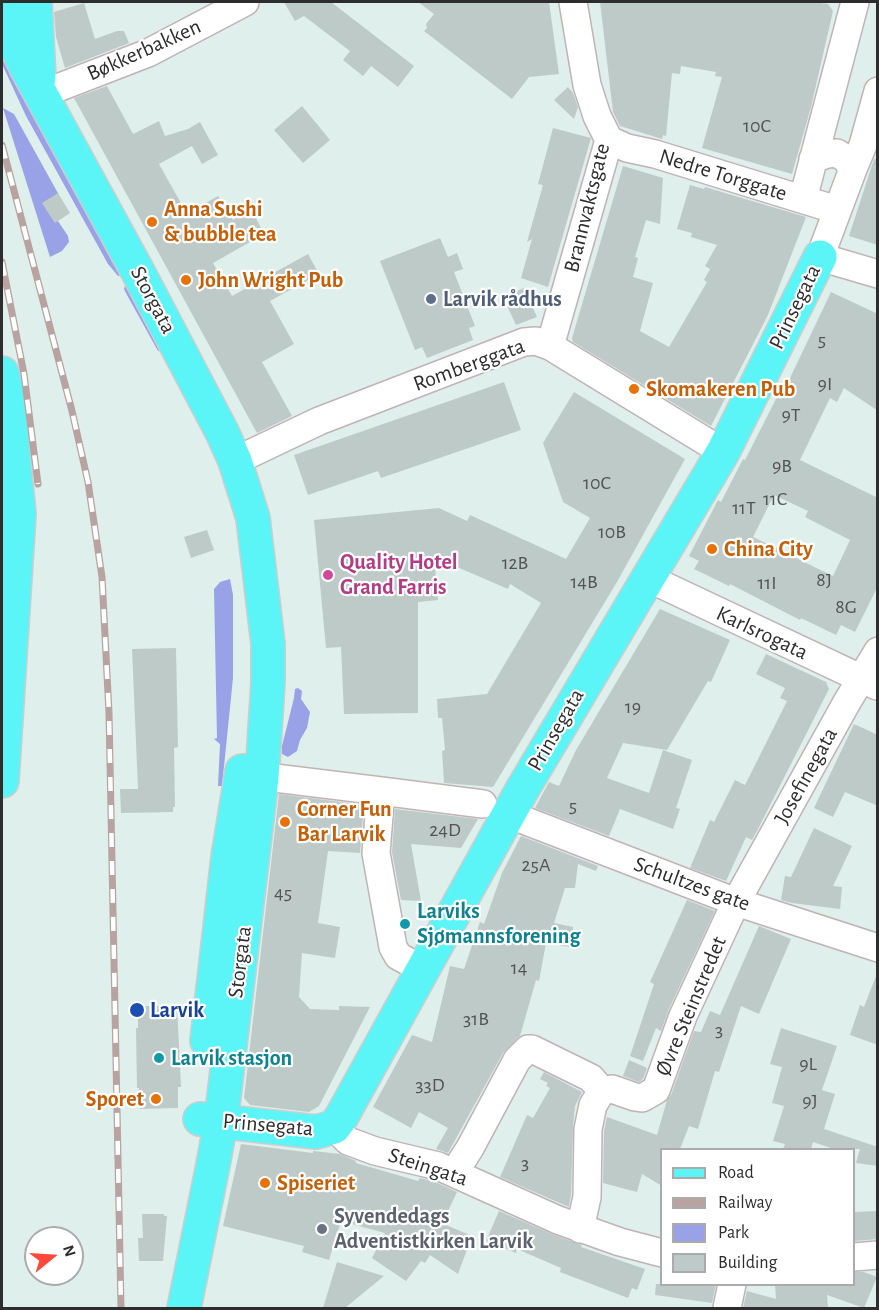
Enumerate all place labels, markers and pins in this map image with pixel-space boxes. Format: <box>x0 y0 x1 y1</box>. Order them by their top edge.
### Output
place label: Anna Sushi & bubble tea <box>164 196 277 248</box>
marker: Anna Sushi & bubble tea <box>145 215 159 229</box>
place label: John Wright Pub <box>198 267 343 293</box>
marker: John Wright Pub <box>179 273 193 287</box>
place label: Larvik rådhus <box>443 286 562 312</box>
marker: Larvik rådhus <box>424 292 438 306</box>
place label: Skomakeren Pub <box>646 376 795 402</box>
marker: Skomakeren Pub <box>627 382 641 396</box>
place label: China City <box>724 536 813 562</box>
marker: China City <box>705 542 719 556</box>
place label: Quality Hotel Grand Farris <box>340 549 458 600</box>
marker: Quality Hotel Grand Farris <box>321 568 335 582</box>
place label: Corner Fun Bar Larvik <box>297 796 392 848</box>
marker: Corner Fun Bar Larvik <box>278 815 292 829</box>
place label: Larviks Sjømannsforening <box>417 898 580 950</box>
marker: Larviks Sjømannsforening <box>398 917 412 931</box>
place label: Larvik <box>150 997 204 1023</box>
marker: Larvik <box>128 1001 146 1019</box>
place label: Larvik stasjon <box>171 1045 292 1071</box>
marker: Larvik stasjon <box>152 1051 166 1065</box>
place label: Sporet <box>85 1086 144 1112</box>
marker: Sporet <box>149 1092 163 1106</box>
place label: Spiseriet <box>277 1170 355 1196</box>
marker: Spiseriet <box>258 1176 272 1190</box>
place label: Syvendedags Adventistkirken Larvik <box>334 1203 533 1254</box>
marker: Syvendedags Adventistkirken Larvik <box>315 1222 329 1236</box>

